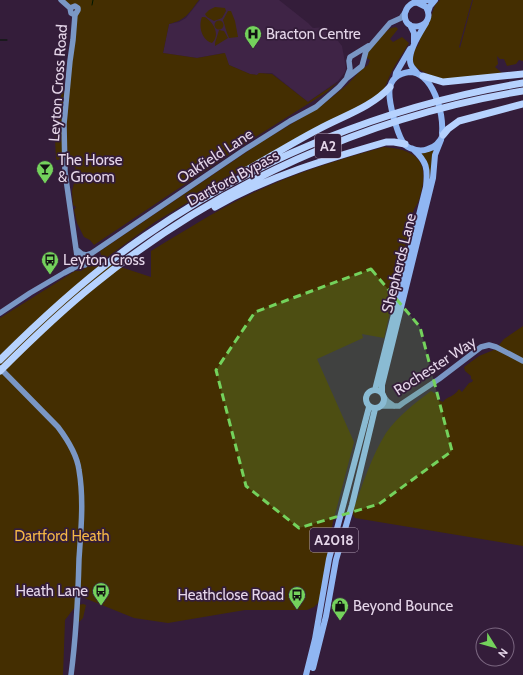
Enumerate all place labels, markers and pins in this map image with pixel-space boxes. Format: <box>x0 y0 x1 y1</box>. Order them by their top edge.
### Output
hospital icon: Bracton Centre <box>243 24 263 49</box>
place label: Bracton Centre <box>266 25 361 43</box>
place label: The Horse & Groom <box>58 151 123 186</box>
bar icon: The Horse & Groom <box>35 159 55 184</box>
bus stop icon: Leyton Cross <box>40 250 60 275</box>
place label: Leyton Cross <box>63 251 145 269</box>
bus stop icon: Heath Lane <box>91 581 111 606</box>
place label: Heath Lane <box>16 582 88 600</box>
bus stop icon: Heathclose Road <box>287 585 307 610</box>
place label: Heathclose Road <box>177 586 284 604</box>
shop icon: Beyond Bounce <box>330 596 350 621</box>
place label: Beyond Bounce <box>353 597 453 615</box>

